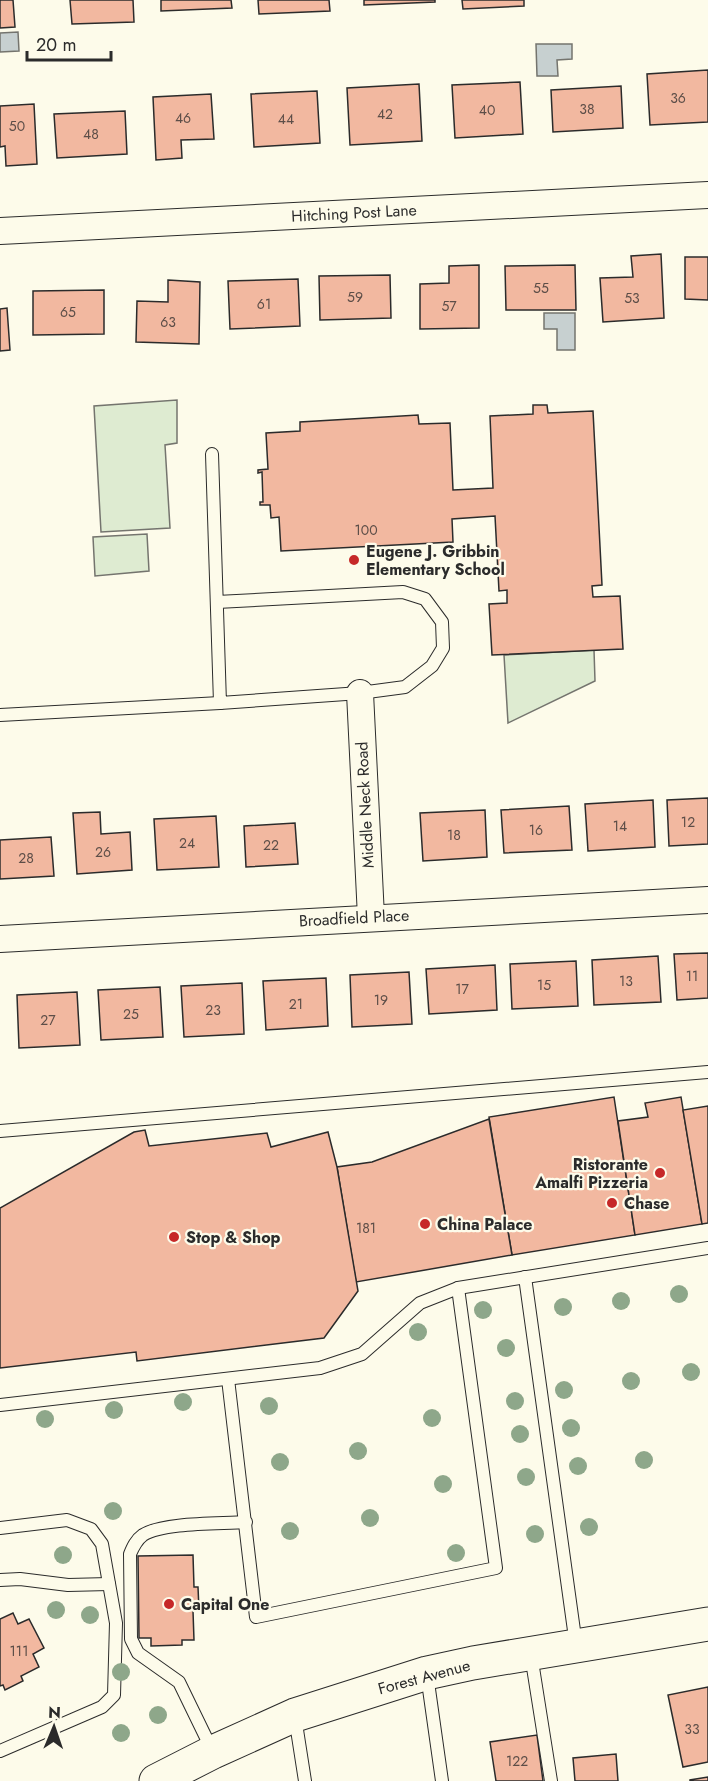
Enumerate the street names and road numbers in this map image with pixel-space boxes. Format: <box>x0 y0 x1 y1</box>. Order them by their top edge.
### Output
street label: Hitching Post Lane <box>291 198 417 228</box>
street label: Middle Neck Road <box>350 741 380 869</box>
street label: Broadfield Place <box>298 904 410 932</box>
street label: Forest Avenue <box>375 1654 473 1700</box>

